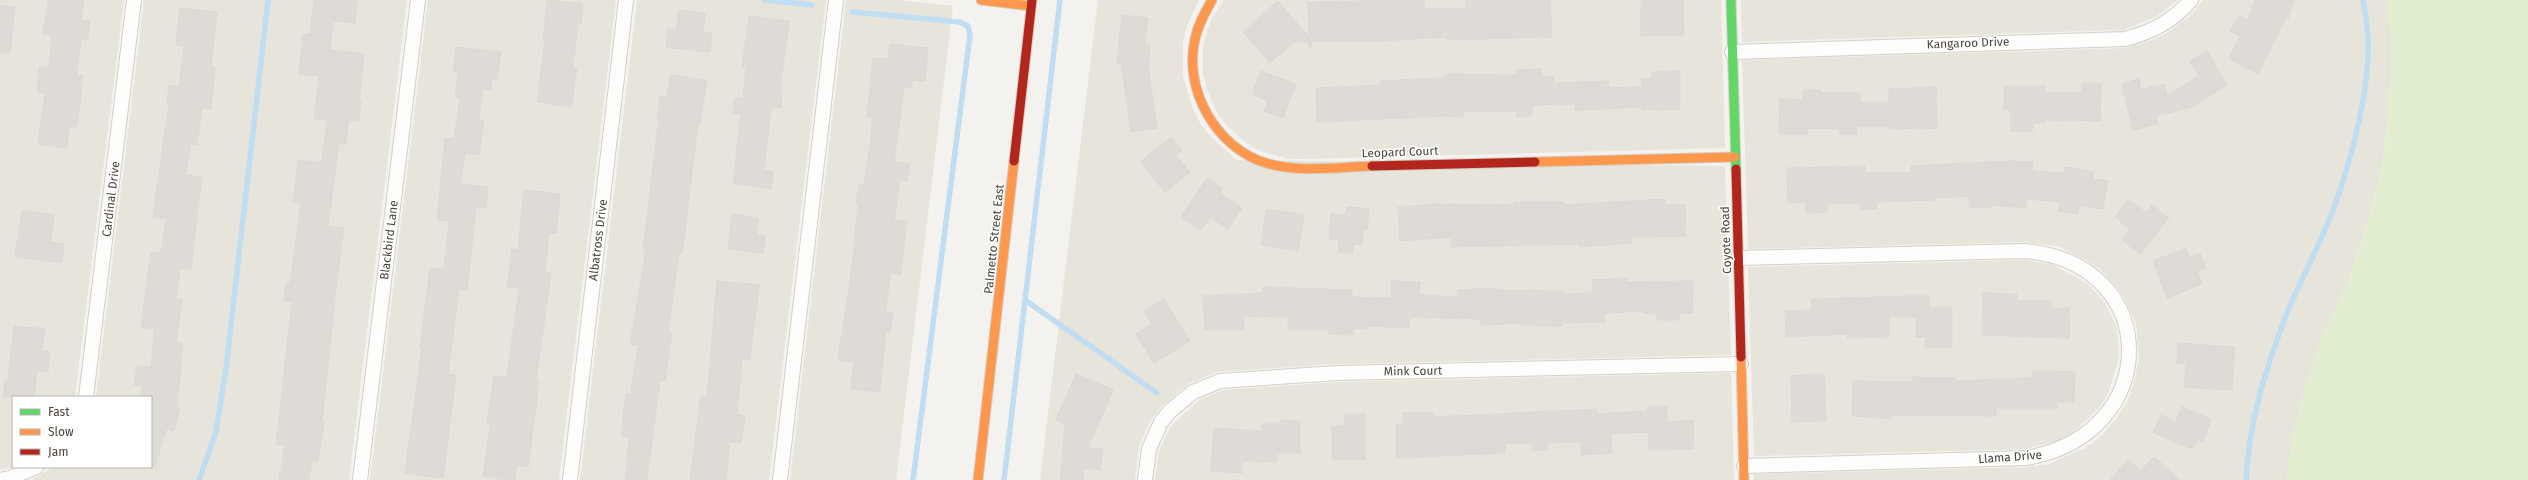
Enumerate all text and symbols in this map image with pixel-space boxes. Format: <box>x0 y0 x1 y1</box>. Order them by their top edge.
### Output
street label: Kangaroo Drive <box>1926 35 2010 51</box>
street label: Leopard Court <box>1361 144 1439 160</box>
street label: Cardinal Drive <box>99 160 123 238</box>
street label: Palmetto Street East <box>981 183 1007 294</box>
street label: Albatross Drive <box>586 198 610 282</box>
street label: Blackbird Lane <box>377 199 401 281</box>
street label: Coyote Road <box>1718 206 1734 274</box>
street label: Mink Court <box>1384 363 1443 379</box>
legend <box>12 396 152 468</box>
text: Fast <box>48 405 70 419</box>
text: Slow <box>48 425 74 439</box>
text: Jam <box>48 445 68 459</box>
street label: Llama Drive <box>1978 448 2042 466</box>

